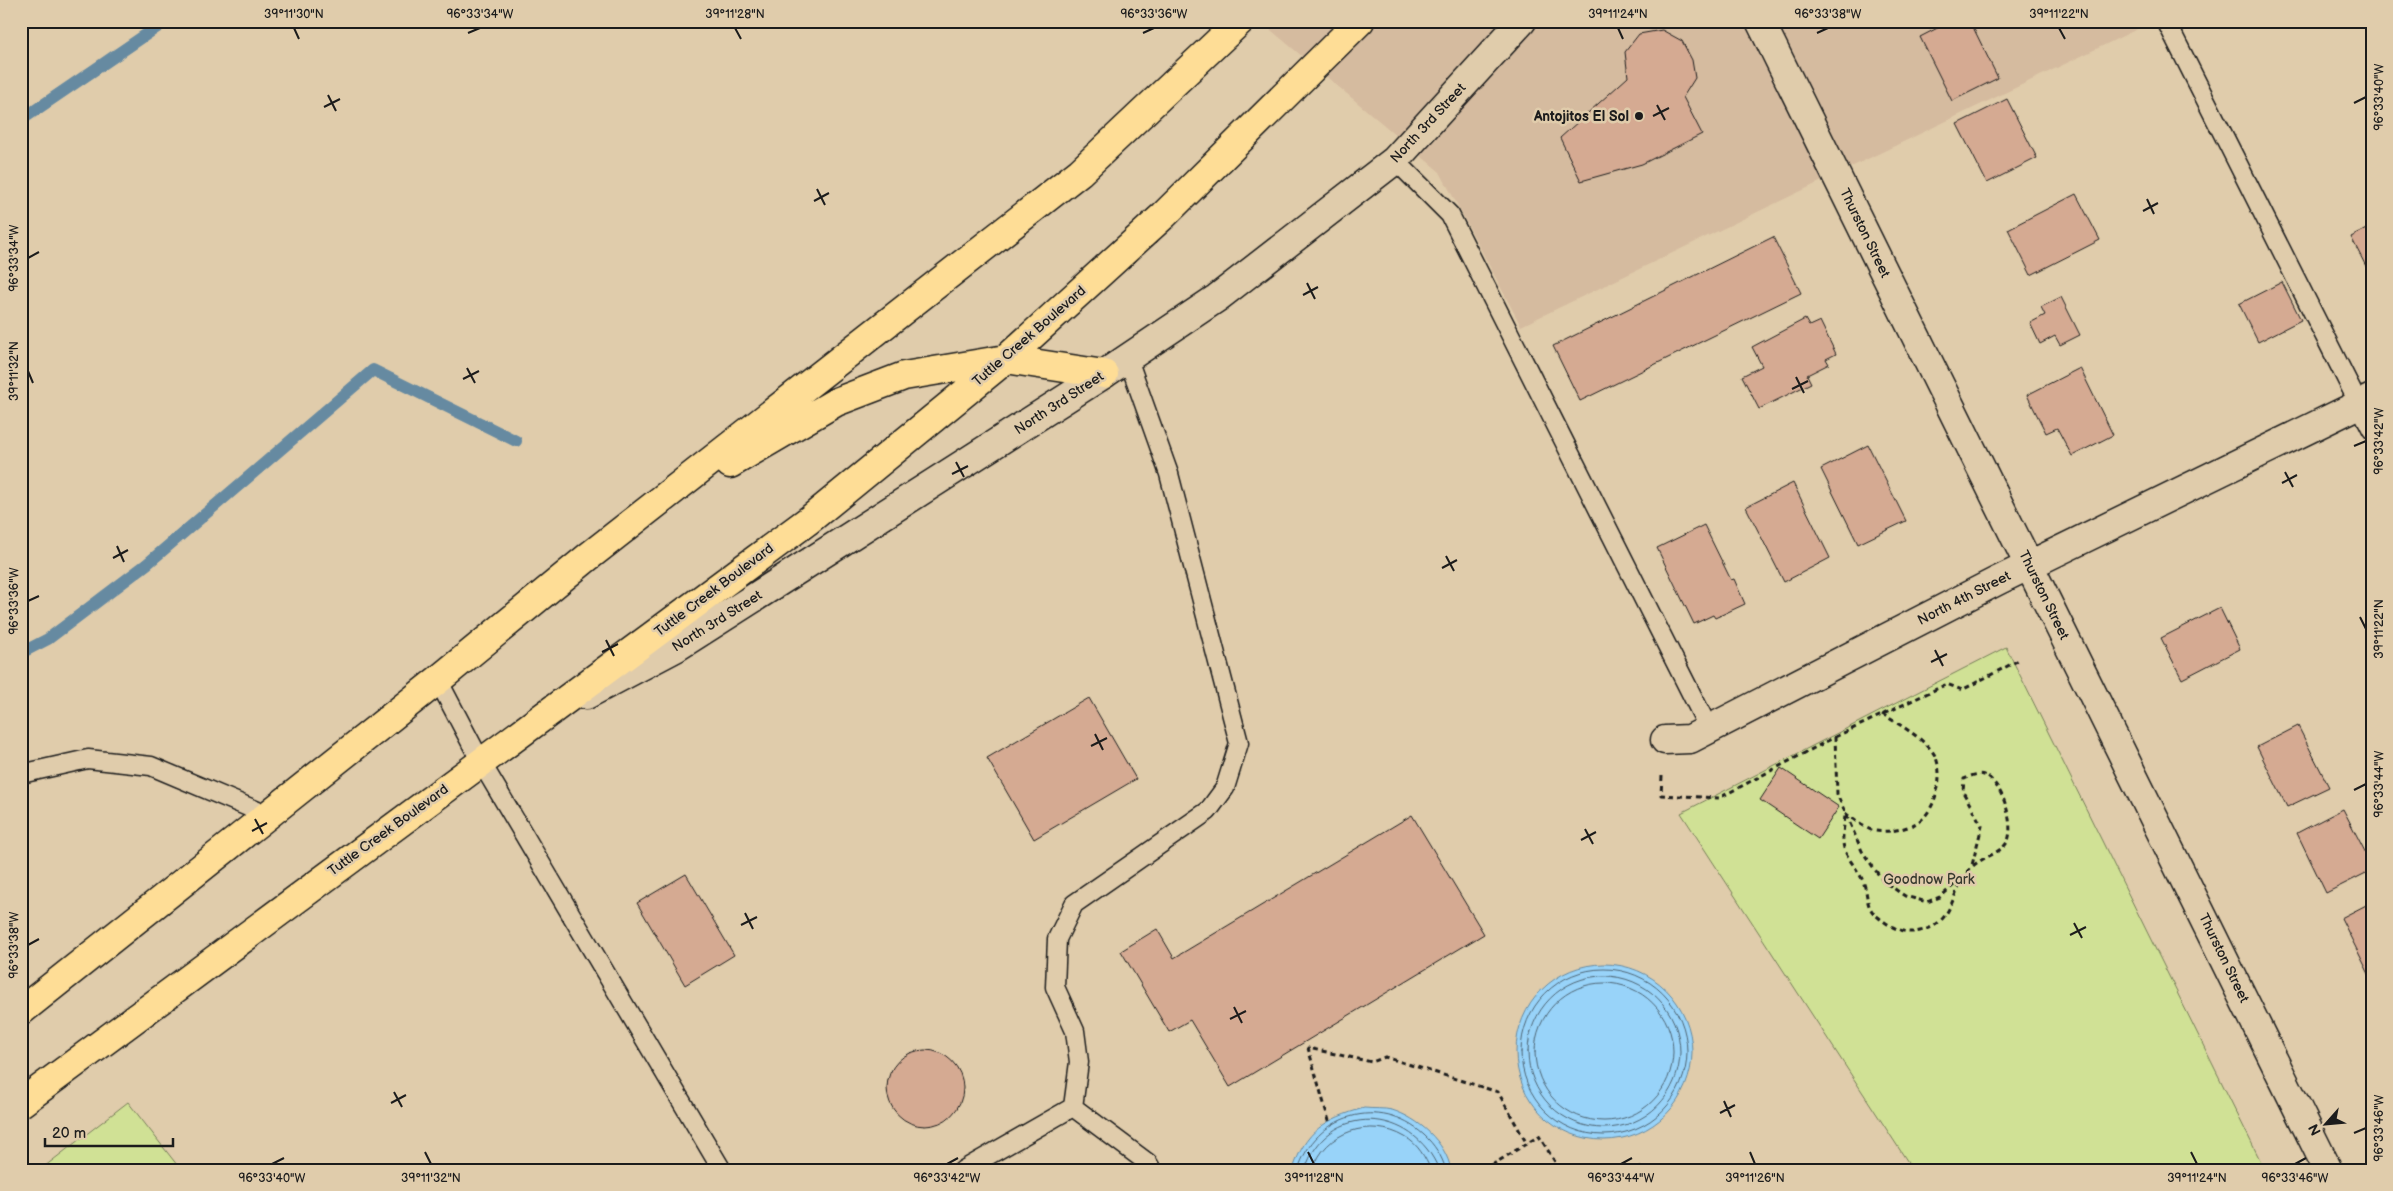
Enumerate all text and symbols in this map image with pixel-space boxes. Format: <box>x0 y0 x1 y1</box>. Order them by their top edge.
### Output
text: 39°11'30"N <box>264 7 324 22</box>
text: 96°33'34"W <box>446 7 514 22</box>
text: 39°11'28"N <box>705 7 765 22</box>
text: 96°33'36"W <box>1120 7 1188 22</box>
text: 39°11'24"N <box>1588 7 1648 22</box>
text: 96°33'38"W <box>1795 7 1861 22</box>
text: 39°11'22"N <box>2029 7 2089 22</box>
text: 96°33'40"W <box>2372 64 2387 130</box>
street label: North 3rd Street <box>1387 79 1470 166</box>
place label: Antojitos El Sol <box>1533 108 1629 125</box>
marker: Antojitos El Sol <box>1633 110 1645 122</box>
street label: Thurston Street <box>1836 186 1894 281</box>
text: 96°33'34"W <box>7 224 22 292</box>
street label: Tuttle Creek Boulevard <box>969 282 1089 390</box>
text: 39°11'32"N <box>7 341 22 401</box>
street label: North 3rd Street <box>1011 367 1107 438</box>
text: 96°33'42"W <box>2372 408 2387 474</box>
street label: Tuttle Creek Boulevard <box>651 540 777 640</box>
street label: Thurston Street <box>2015 548 2073 643</box>
text: 96°33'36"W <box>7 567 22 635</box>
street label: North 4th Street <box>1915 567 2014 629</box>
street label: North 3rd Street <box>669 586 766 655</box>
text: 39°11'22"N <box>2372 599 2387 659</box>
text: 96°33'44"W <box>2372 750 2387 818</box>
street label: Tuttle Creek Boulevard <box>325 781 451 879</box>
park label: Goodnow Park <box>1883 871 1975 888</box>
street label: Thurston Street <box>2195 911 2253 1006</box>
text: 96°33'38"W <box>7 912 22 978</box>
text: 96°33'46"W <box>2372 1094 2387 1162</box>
north arrow <box>2300 1098 2350 1148</box>
scale bar <box>45 1116 172 1148</box>
text: N <box>2305 1121 2325 1138</box>
text: 20 m <box>52 1124 86 1143</box>
text: 96°33'40"W <box>239 1171 305 1186</box>
text: 39°11'32"N <box>401 1171 461 1186</box>
text: 96°33'42"W <box>914 1171 980 1186</box>
text: 39°11'28"N <box>1284 1171 1344 1186</box>
text: 96°33'44"W <box>1587 1171 1655 1186</box>
text: 39°11'26"N <box>1725 1171 1785 1186</box>
text: 39°11'24"N <box>2167 1171 2227 1186</box>
text: 96°33'46"W <box>2261 1171 2329 1186</box>

